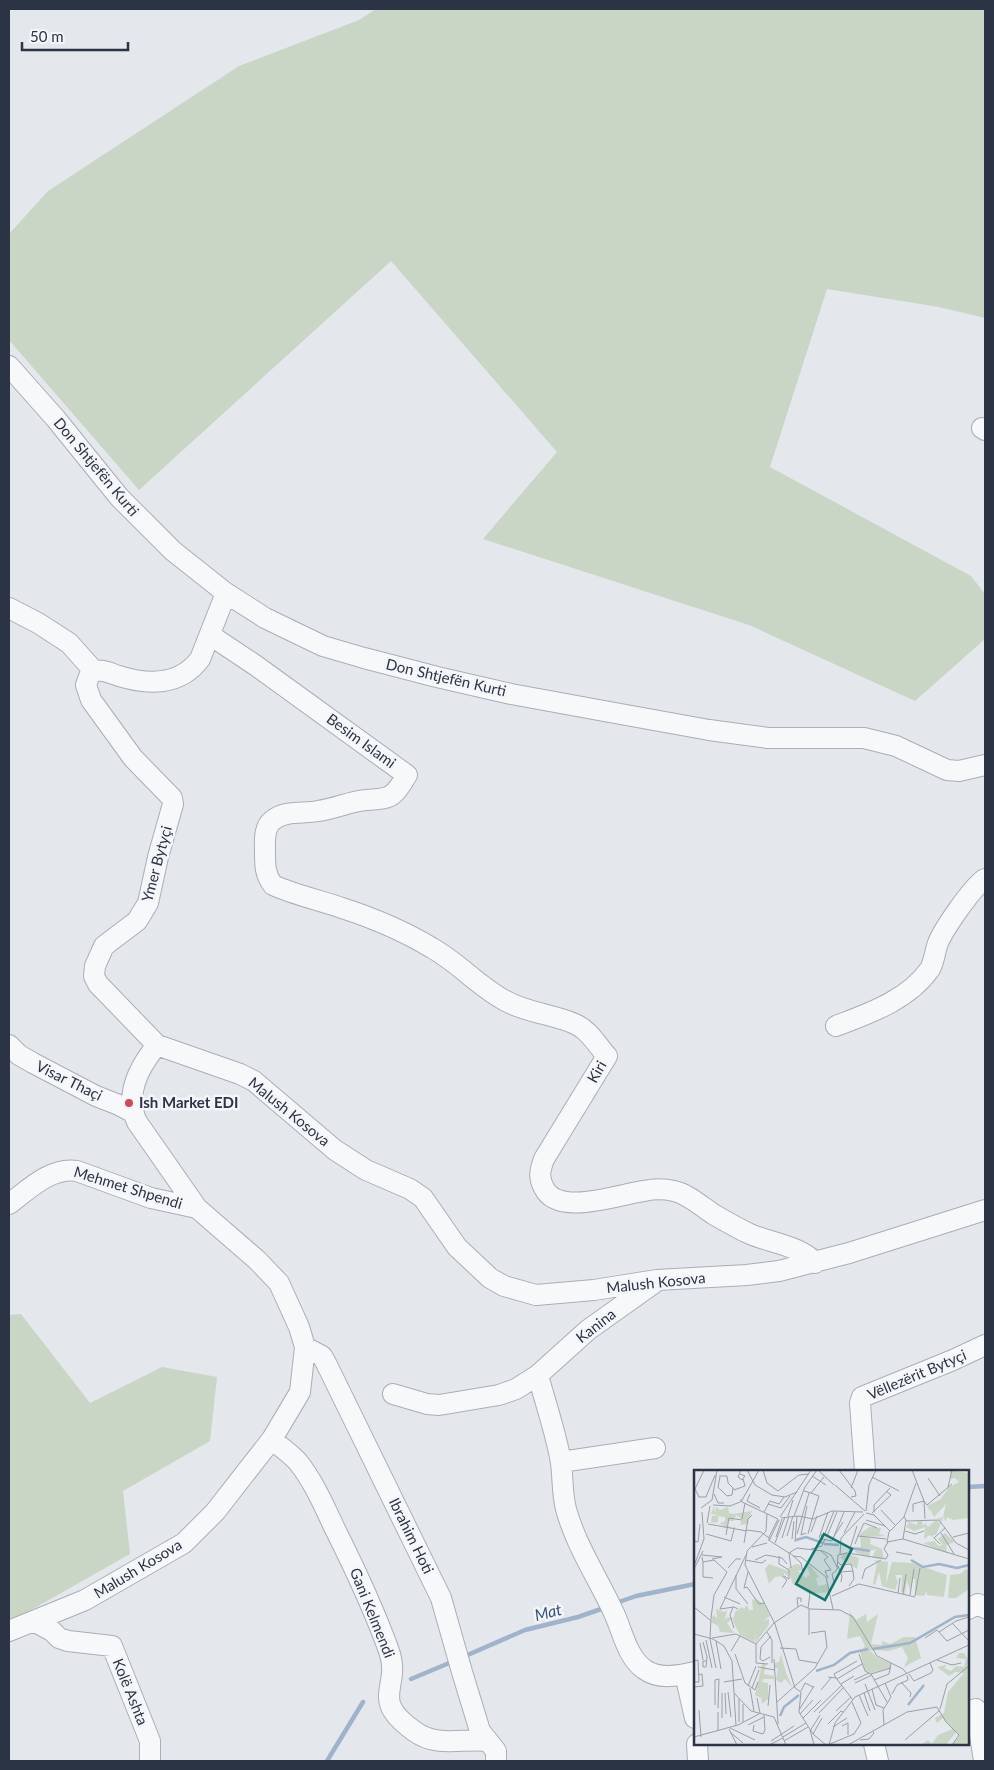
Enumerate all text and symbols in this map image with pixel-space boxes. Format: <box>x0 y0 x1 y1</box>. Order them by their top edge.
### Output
scale bar <box>22 20 129 52</box>
text: 50 m <box>30 27 64 45</box>
street label: Don Shtjefën Kurti <box>50 414 143 519</box>
street label: Don Shtjefën Kurti <box>384 654 508 700</box>
street label: Besim Islami <box>323 709 400 771</box>
street label: Ymer Bytyçi <box>137 824 175 904</box>
street label: Visar Thaçi <box>33 1056 106 1104</box>
street label: Kiri <box>583 1057 610 1086</box>
street label: Malush Kosova <box>245 1073 334 1150</box>
place label: Ish Market EDI <box>139 1093 238 1111</box>
marker: Ish Market EDI <box>123 1097 135 1109</box>
street label: Mehmet Shpendi <box>72 1162 185 1212</box>
street label: Malush Kosova <box>605 1268 706 1296</box>
street label: Kanina <box>572 1304 619 1346</box>
street label: Vëllezërit Bytyçi <box>864 1345 969 1403</box>
inset map <box>694 1470 969 1745</box>
street label: Ibrahim Hoti <box>386 1495 438 1576</box>
street label: Malush Kosova <box>90 1535 185 1601</box>
street label: Gani Kelmendi <box>347 1565 399 1660</box>
water label: Mat <box>532 1599 564 1624</box>
street label: Kolë Ashta <box>109 1656 152 1728</box>

